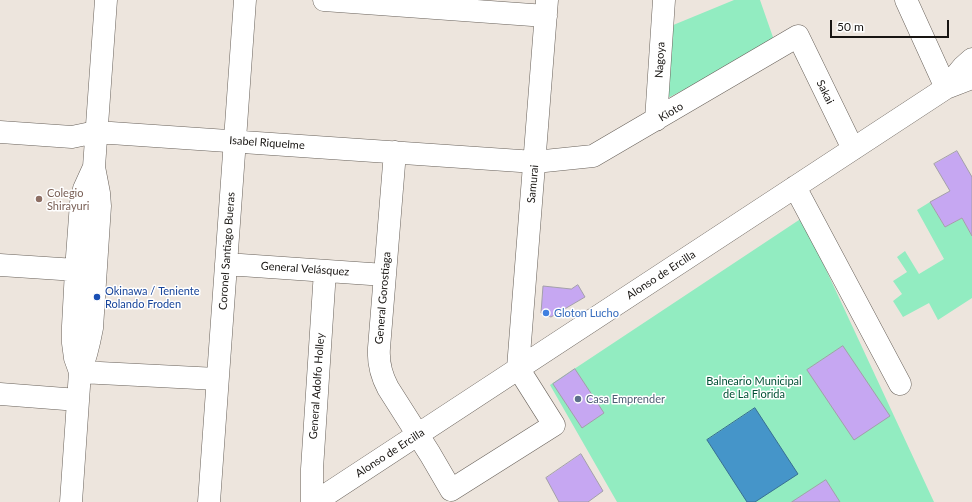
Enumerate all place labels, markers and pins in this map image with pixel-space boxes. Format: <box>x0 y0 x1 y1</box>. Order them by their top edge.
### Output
place label: Colegio Shirayuri <box>47 186 89 212</box>
marker: Colegio Shirayuri <box>34 194 44 204</box>
place label: Okinawa / Teniente Rolando Froden <box>105 284 199 310</box>
marker: Okinawa / Teniente Rolando Froden <box>92 292 102 302</box>
place label: Gloton Lucho <box>554 306 619 320</box>
marker: Gloton Lucho <box>541 308 551 318</box>
place label: Casa Emprender <box>586 392 665 406</box>
marker: Casa Emprender <box>573 394 583 404</box>

